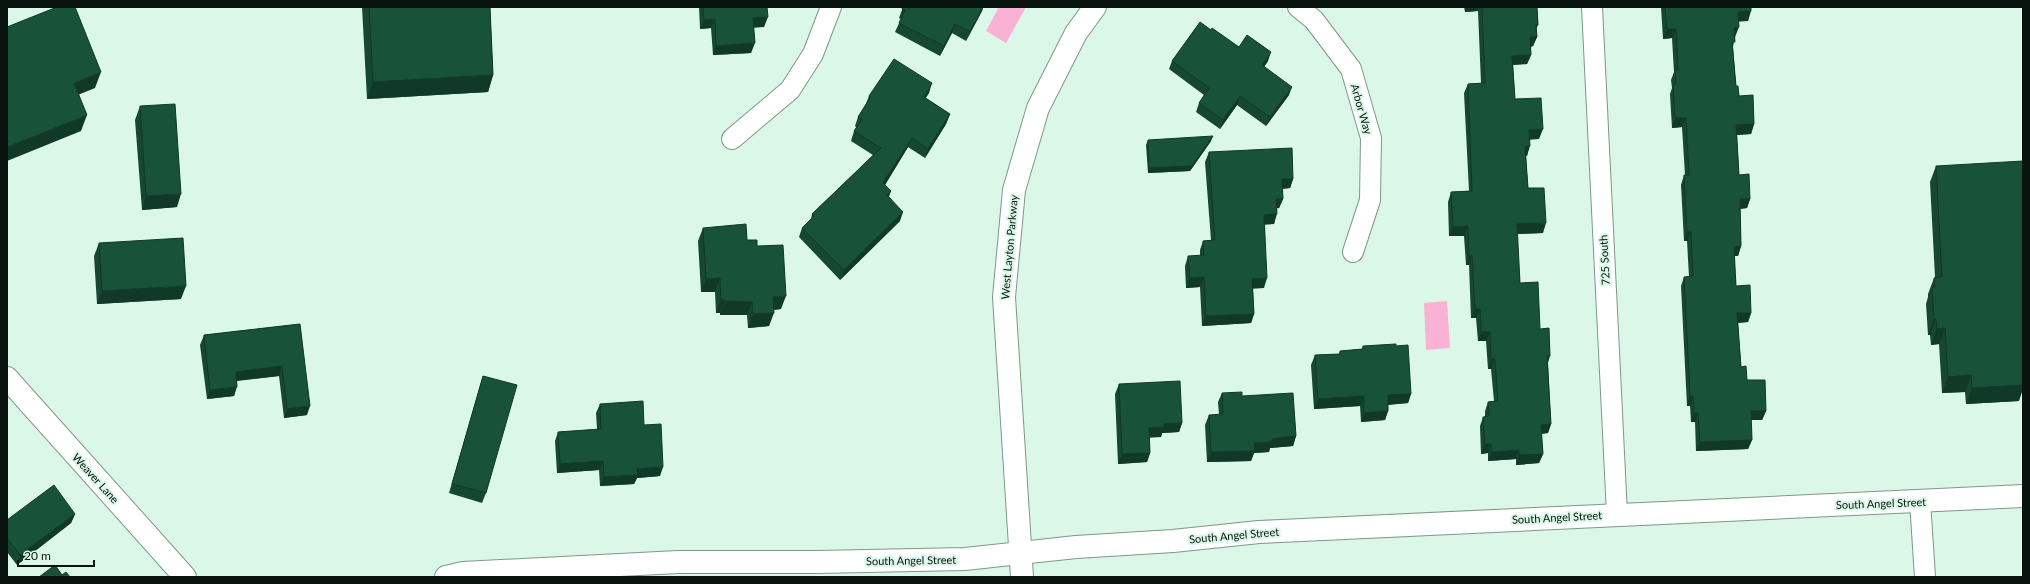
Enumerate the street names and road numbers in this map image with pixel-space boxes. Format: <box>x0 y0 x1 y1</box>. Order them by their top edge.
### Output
street label: Arbor Way <box>1349 82 1376 136</box>
street label: West Layton Parkway <box>998 194 1020 300</box>
street label: 725 South <box>1596 235 1612 285</box>
street label: Weaver Lane <box>70 450 122 506</box>
street label: South Angel Street <box>1836 495 1926 511</box>
street label: South Angel Street <box>1512 508 1602 526</box>
street label: South Angel Street <box>1188 525 1280 545</box>
street label: South Angel Street <box>866 553 956 567</box>

